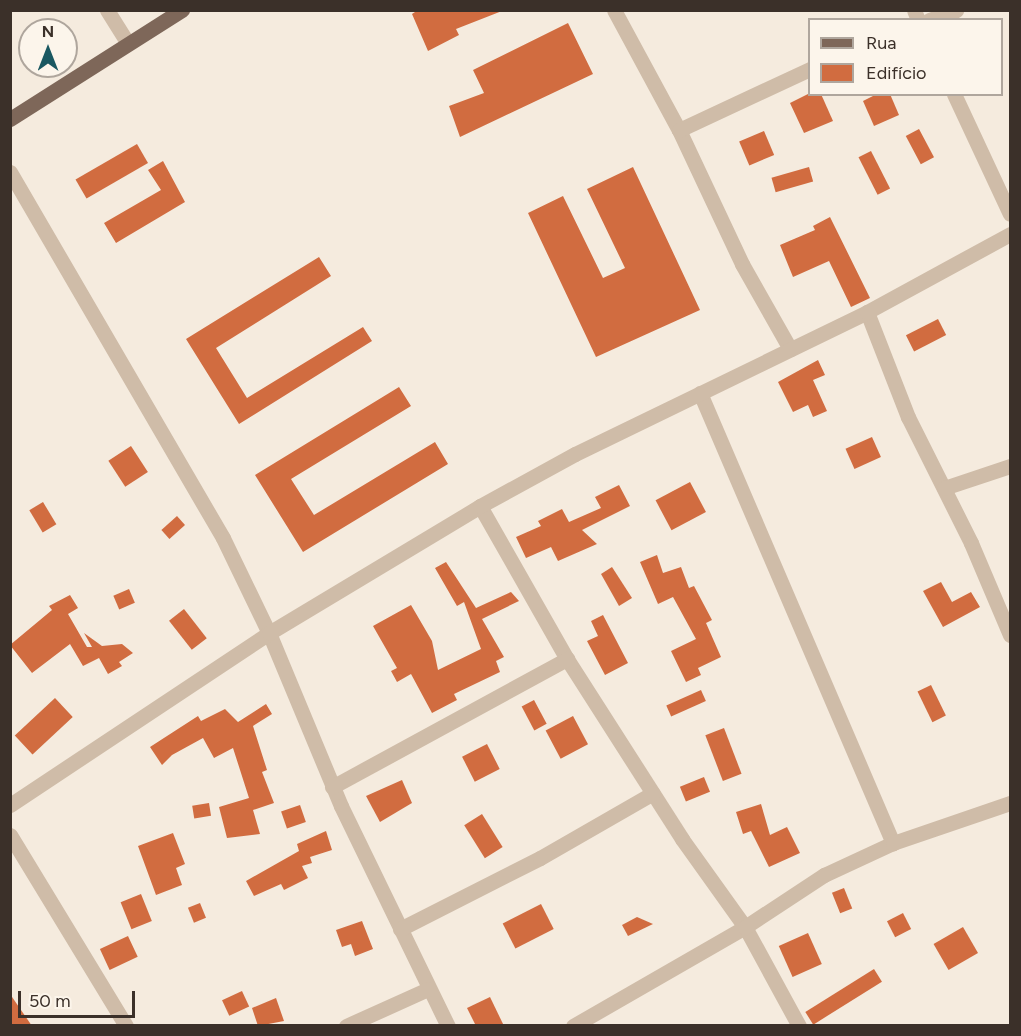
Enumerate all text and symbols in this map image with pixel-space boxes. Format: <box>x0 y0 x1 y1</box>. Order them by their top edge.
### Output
north arrow <box>18 18 78 78</box>
legend <box>808 18 1003 96</box>
text: N <box>42 22 54 41</box>
text: Rua <box>866 32 897 54</box>
text: Edifício <box>866 62 927 84</box>
scale bar <box>21 979 138 1017</box>
text: 50 m <box>29 990 71 1012</box>

